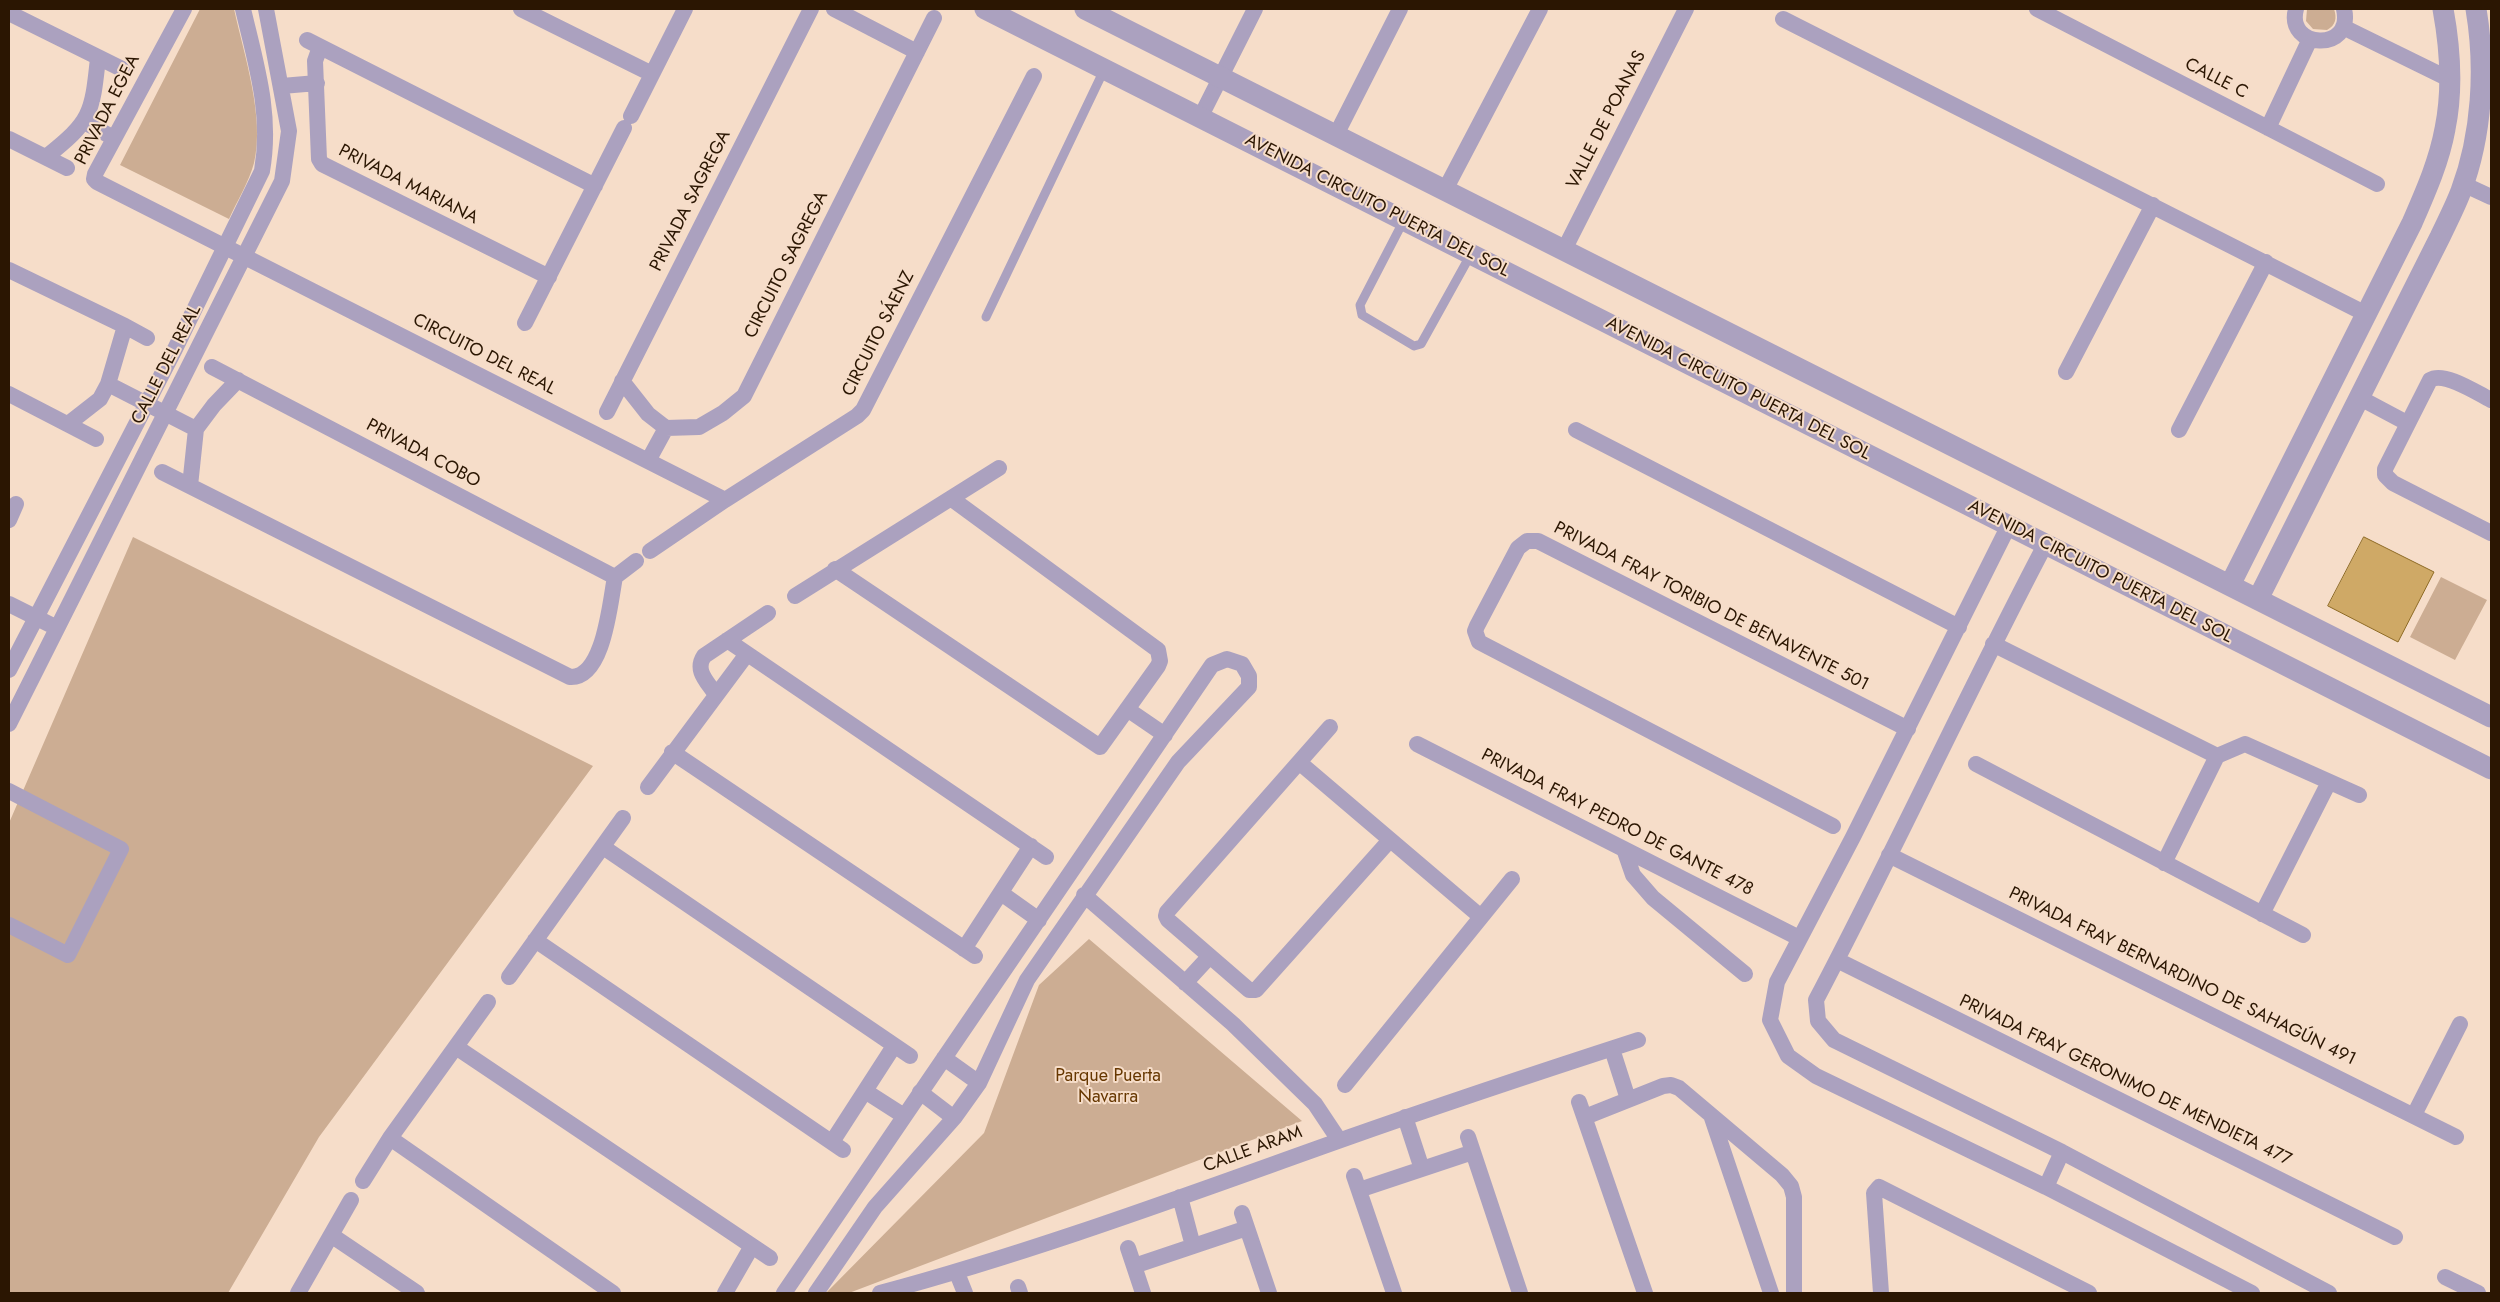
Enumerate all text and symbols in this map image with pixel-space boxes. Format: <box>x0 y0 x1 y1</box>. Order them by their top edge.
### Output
street label: VALLE DE POANAS <box>1563 47 1651 193</box>
street label: PRIVADA EGEA <box>71 51 145 169</box>
street label: CALLE C <box>2181 54 2251 104</box>
street label: PRIVADA SAGREGA <box>646 127 736 275</box>
street label: AVENIDA CIRCUITO PUERTA DEL SOL <box>1241 130 1513 282</box>
street label: PRIVADA MARIANA <box>335 140 481 230</box>
street label: CIRCUITO SAGREGA <box>741 188 833 342</box>
street label: CIRCUITO SÁENZ <box>838 268 920 400</box>
street label: CALLE DEL REAL <box>128 302 206 428</box>
street label: CIRCUITO DEL REAL <box>409 310 559 400</box>
street label: AVENIDA CIRCUITO PUERTA DEL SOL <box>1602 313 1874 465</box>
street label: PRIVADA COBO <box>362 415 484 493</box>
street label: AVENIDA CIRCUITO PUERTA DEL SOL <box>1964 496 2236 648</box>
street label: PRIVADA FRAY TORIBIO DE BENAVENTE 501 <box>1550 518 1872 696</box>
street label: PRIVADA FRAY PEDRO DE GANTE 478 <box>1477 745 1757 901</box>
street label: PRIVADA FRAY BERNARDINO DE SAHAGÚN 491 <box>2005 883 2359 1071</box>
street label: PRIVADA FRAY GERONIMO DE MENDIETA 477 <box>1955 991 2295 1171</box>
park label: Parque Puerta Navarra <box>1055 1066 1161 1108</box>
street label: CALLE ARAM <box>1201 1122 1305 1178</box>

